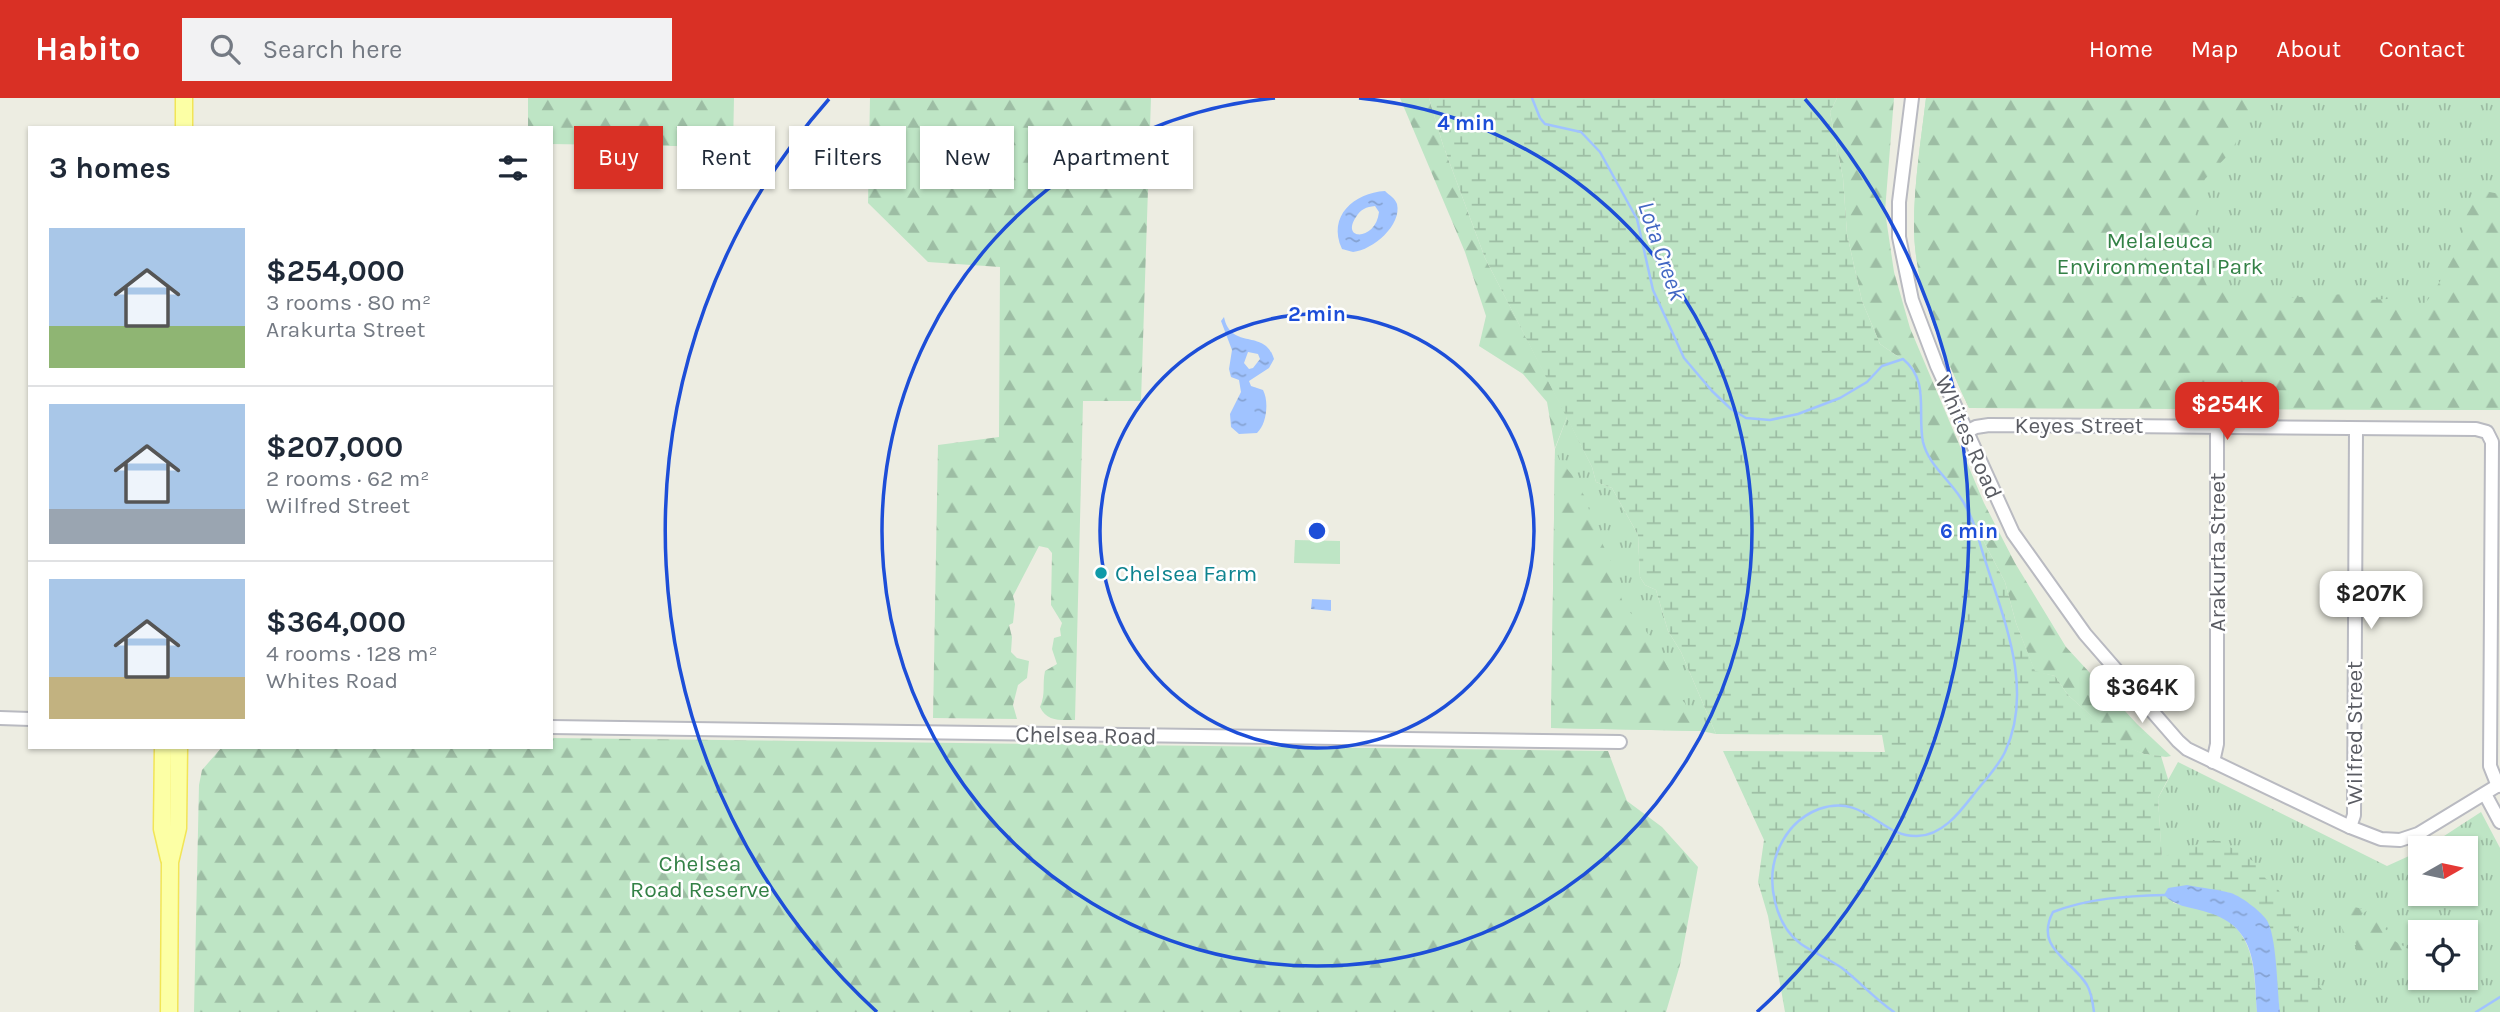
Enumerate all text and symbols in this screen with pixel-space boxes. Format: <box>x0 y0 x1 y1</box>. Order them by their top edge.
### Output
search box <box>182 18 672 81</box>
text: Habito <box>35 30 140 68</box>
icon: search <box>206 30 244 68</box>
text: Search here <box>262 34 402 65</box>
text: Home <box>2089 35 2153 63</box>
text: Map <box>2191 35 2238 63</box>
text: About <box>2276 35 2341 63</box>
text: Contact <box>2379 35 2465 63</box>
text: 4 min <box>1437 111 1495 135</box>
chip: Buy <box>574 126 663 189</box>
chip: Rent <box>677 126 775 189</box>
chip: Filters <box>789 126 906 189</box>
chip: New <box>920 126 1014 189</box>
chip: Apartment <box>1028 126 1193 189</box>
icon: filters <box>494 149 532 187</box>
text: 3 homes <box>49 150 171 186</box>
water label: Lota Creek <box>1632 198 1692 305</box>
park label: Melaleuca Environmental Park <box>2056 227 2264 280</box>
text: $254,000 <box>266 253 405 289</box>
icon: home <box>105 256 189 340</box>
text: 3 rooms · 80 m² <box>266 289 431 316</box>
text: 2 min <box>1288 302 1346 326</box>
text: Arakurta Street <box>266 316 425 343</box>
street label: Whites Road <box>1929 371 2008 503</box>
pin: $254K <box>2178 382 2276 442</box>
text: $254K <box>2191 391 2263 418</box>
street label: Keyes Street <box>2015 412 2144 439</box>
text: $207,000 <box>266 429 403 465</box>
icon: home <box>105 432 189 516</box>
text: 2 rooms · 62 m² <box>266 465 430 492</box>
street label: Arakurta Street <box>2204 472 2231 632</box>
text: Wilfred Street <box>266 492 410 519</box>
centre of rings <box>1305 519 1329 543</box>
text: 6 min <box>1940 519 1998 543</box>
place label: Chelsea Farm <box>1115 560 1257 587</box>
marker: Chelsea Farm <box>1093 565 1109 581</box>
pin: $207K <box>2322 572 2420 631</box>
text: $207K <box>2336 580 2406 607</box>
text: $364,000 <box>266 604 406 640</box>
icon: home <box>105 607 189 691</box>
text: 4 rooms · 128 m² <box>266 640 438 667</box>
street label: Wilfred Street <box>2341 661 2368 805</box>
pin: $364K <box>2093 666 2191 725</box>
text: Whites Road <box>266 667 398 694</box>
text: $364K <box>2106 674 2178 701</box>
street label: Chelsea Road <box>1015 721 1157 750</box>
north arrow <box>2408 836 2478 906</box>
map controls <box>2408 836 2478 990</box>
park label: Chelsea Road Reserve <box>630 850 770 903</box>
button: locate <box>2408 920 2478 990</box>

